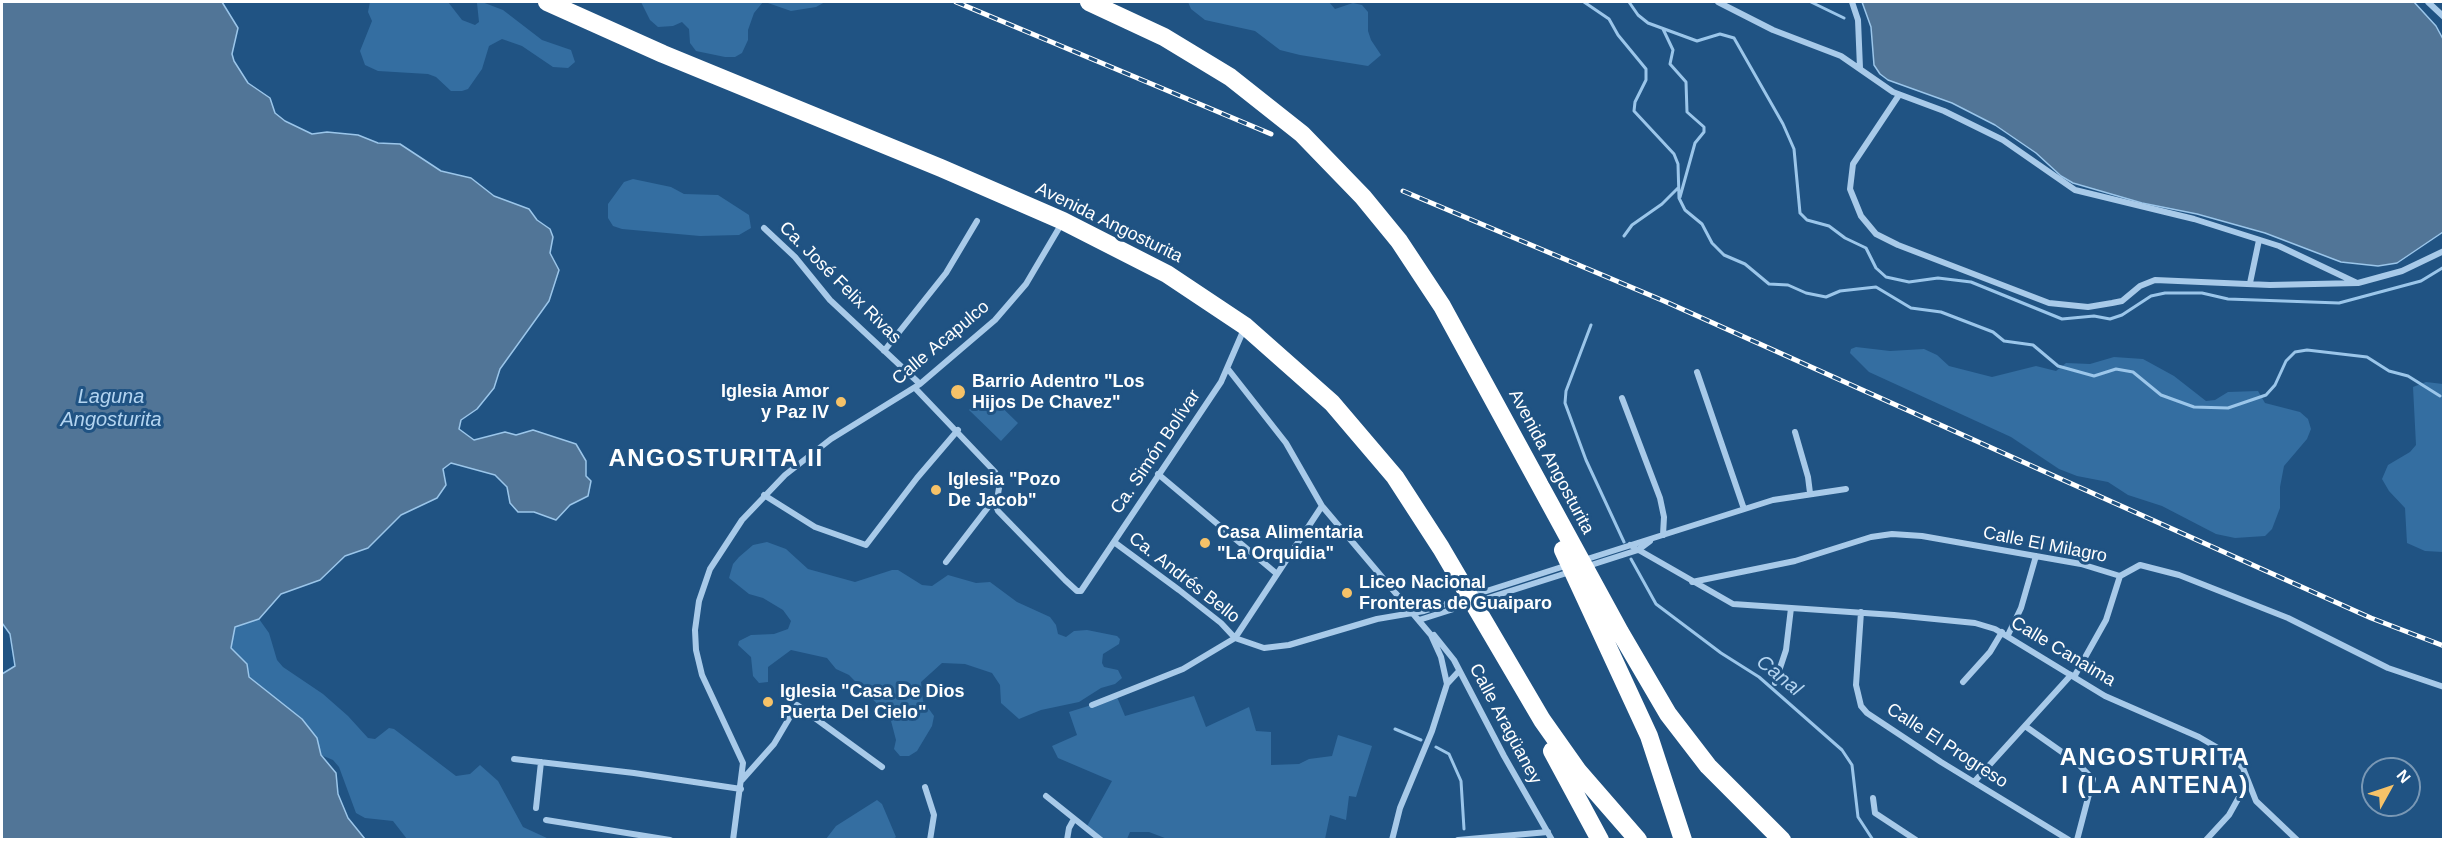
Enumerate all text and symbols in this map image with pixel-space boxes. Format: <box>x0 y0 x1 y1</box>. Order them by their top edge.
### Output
street label: Avenida Angosturita <box>1032 178 1186 268</box>
street label: Ca. José Felix Rivas <box>774 217 906 349</box>
street label: Calle Acapulco <box>888 296 994 390</box>
place label: Barrio Adentro "Los Hijos De Chavez" <box>972 371 1145 413</box>
place label: Iglesia Amor y Paz IV <box>721 381 829 424</box>
marker: Barrio Adentro "Los Hijos De Chavez" <box>949 383 967 401</box>
water label: Laguna Angosturita <box>60 385 162 432</box>
street label: Ca. Simón Bolívar <box>1106 386 1206 518</box>
street label: Avenida Angosturita <box>1504 386 1598 538</box>
marker: Iglesia Amor y Paz IV <box>834 395 848 409</box>
district label: ANGOSTURITA II <box>608 445 824 473</box>
place label: Iglesia "Pozo De Jacob" <box>948 469 1061 512</box>
marker: Iglesia "Pozo De Jacob" <box>929 483 943 497</box>
place label: Casa Alimentaria "La Orquidia" <box>1217 522 1363 564</box>
street label: Calle El Milagro <box>1981 522 2109 568</box>
street label: Ca. Andrés Bello <box>1124 528 1244 628</box>
marker: Casa Alimentaria "La Orquidia" <box>1198 536 1212 550</box>
place label: Liceo Nacional Fronteras de Guaiparo <box>1359 572 1552 614</box>
marker: Liceo Nacional Fronteras de Guaiparo <box>1340 586 1354 600</box>
street label: Calle Canaima <box>2007 612 2119 692</box>
water label: Canal <box>1751 650 1807 702</box>
street label: Calle Aragüaney <box>1464 660 1546 788</box>
place label: Iglesia "Casa De Dios Puerta Del Cielo" <box>780 681 965 724</box>
marker: Iglesia "Casa De Dios Puerta Del Cielo" <box>761 695 775 709</box>
street label: Calle El Progreso <box>1882 699 2012 793</box>
district label: ANGOSTURITA I (LA ANTENA) <box>2060 744 2250 800</box>
north arrow <box>2361 757 2421 817</box>
text: N <box>2393 767 2414 786</box>

